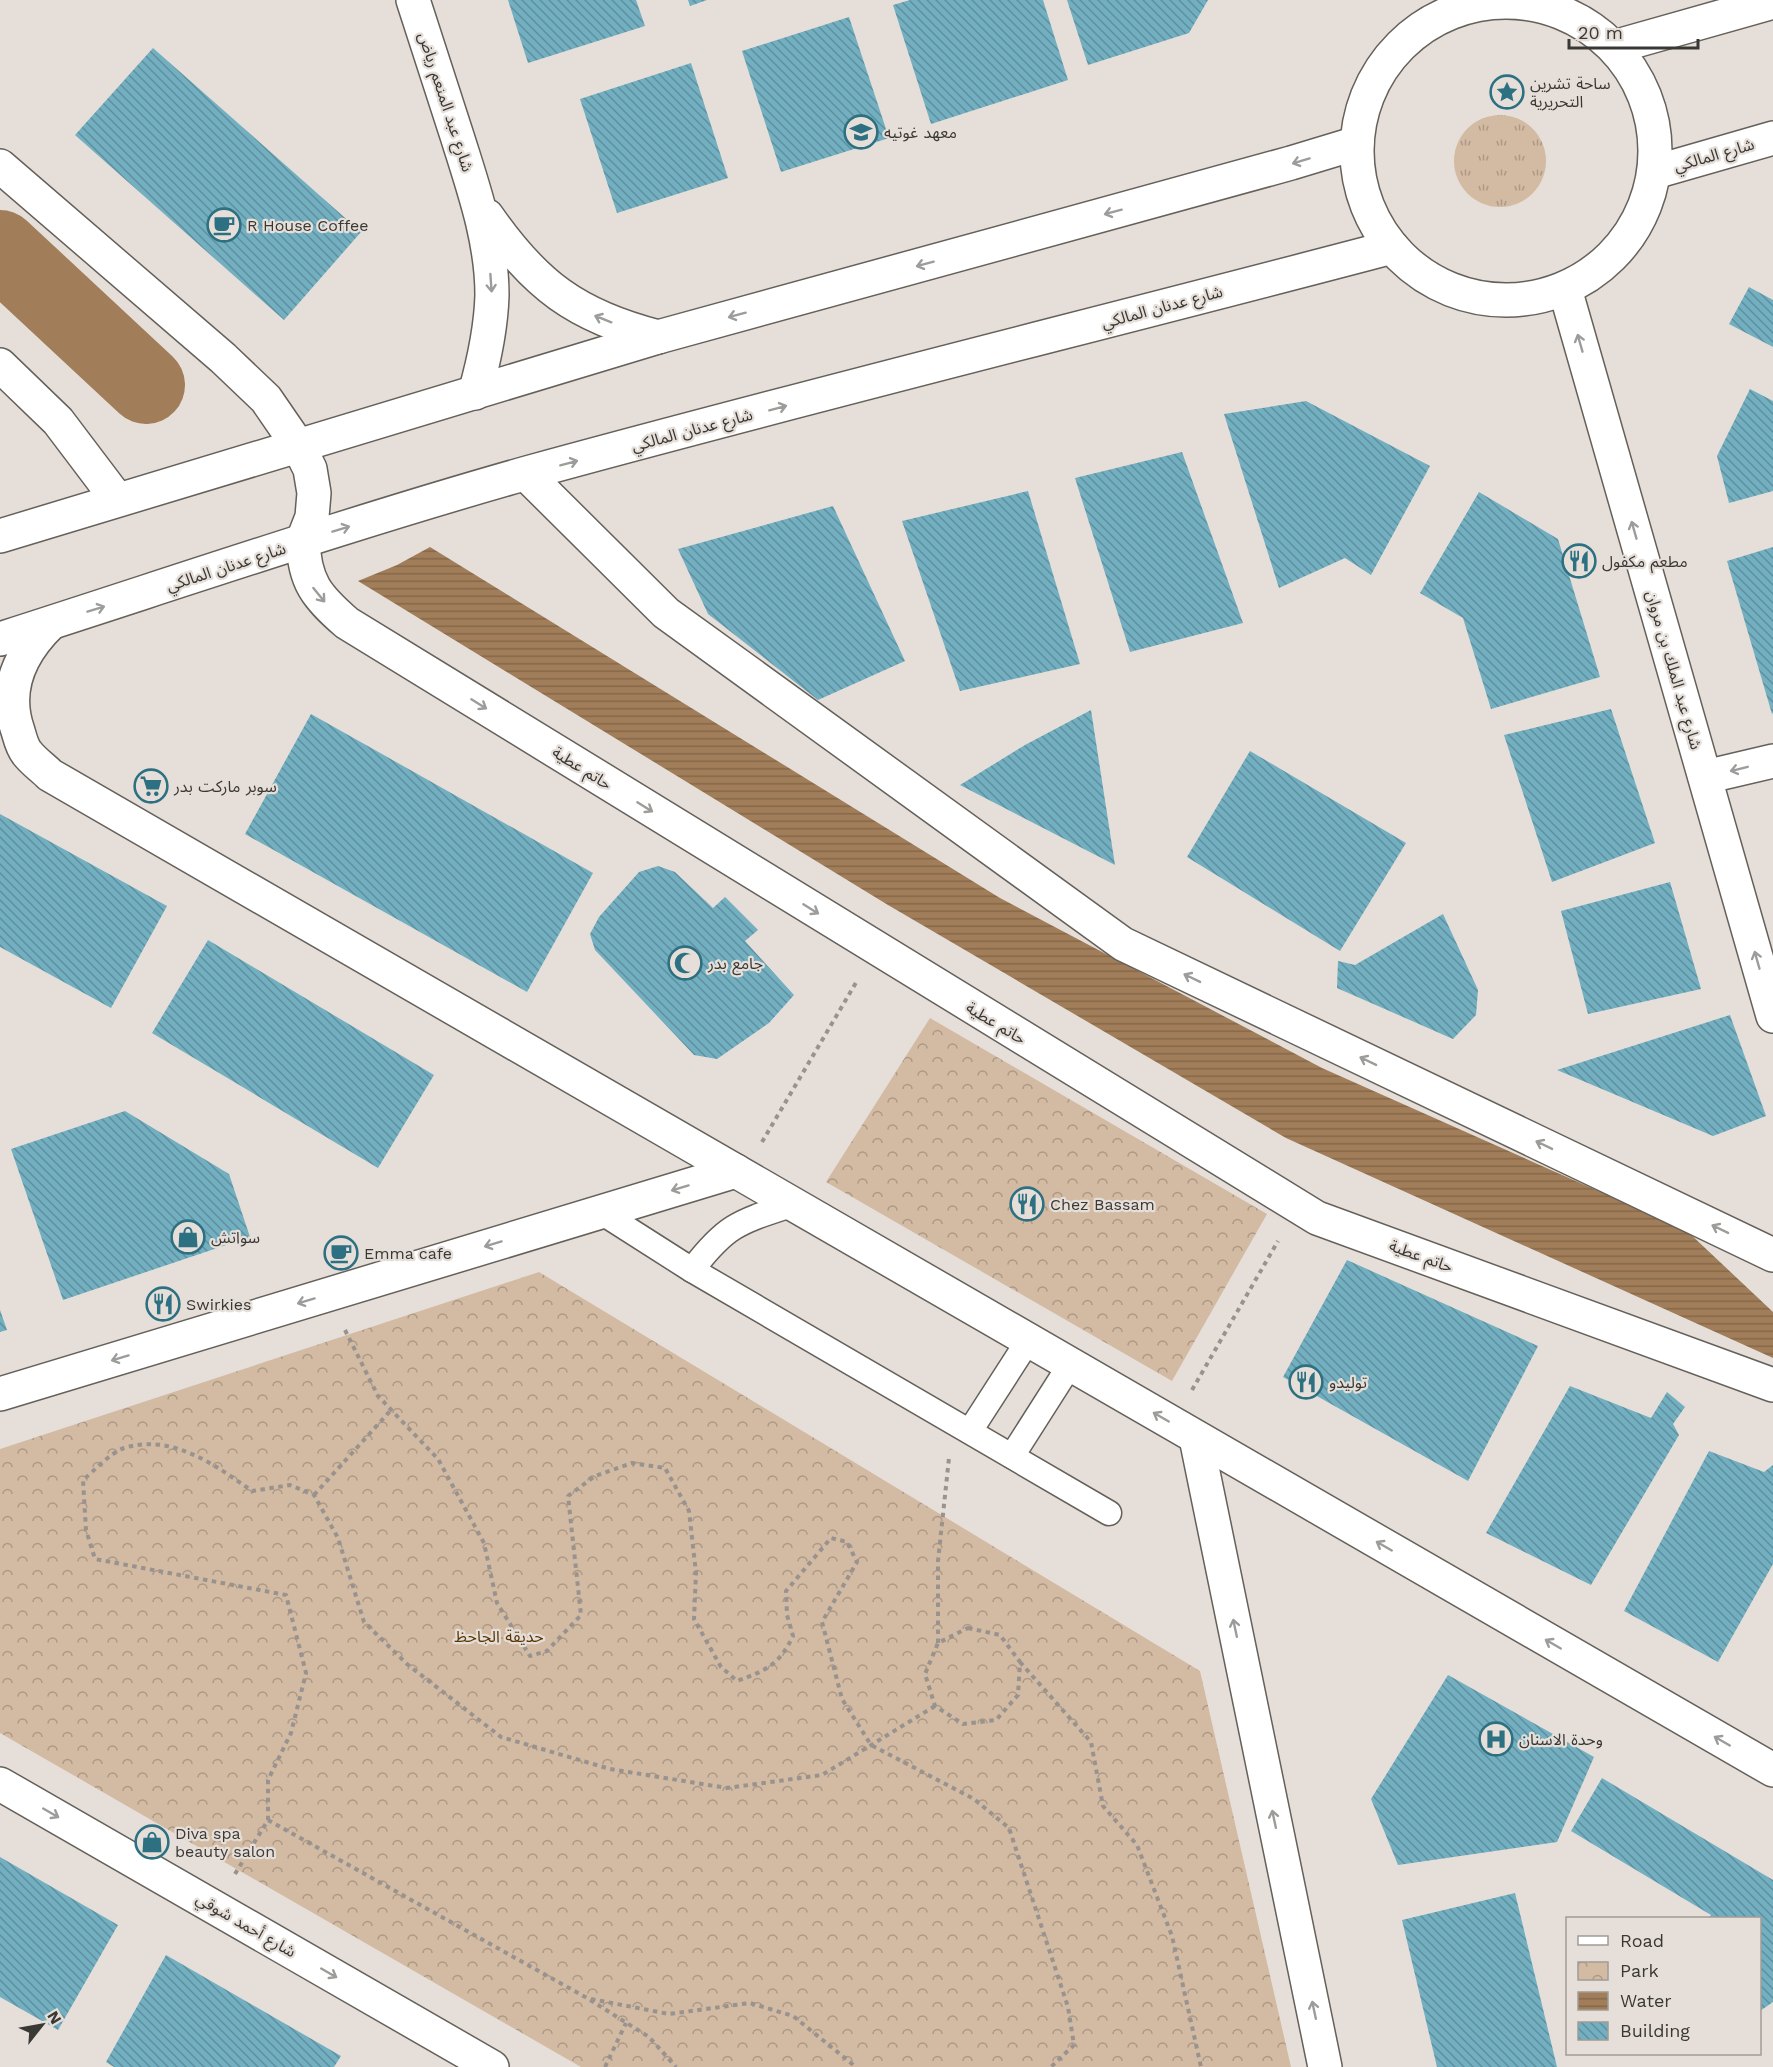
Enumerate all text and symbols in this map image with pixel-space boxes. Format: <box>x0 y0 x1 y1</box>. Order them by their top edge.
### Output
scale bar <box>1569 12 1698 50</box>
text: 20 m <box>1578 22 1623 43</box>
street label: شارع عبد المنعم رياض <box>412 30 477 175</box>
place icon: ساحة تشرين التحريرية <box>1489 74 1525 110</box>
place label: ساحة تشرين التحريرية <box>1530 74 1611 111</box>
school or university icon: معهد غوتيه <box>843 114 879 150</box>
place label: معهد غوتيه <box>884 123 957 142</box>
street label: شارع المالكي <box>1672 134 1757 178</box>
one-way arrow <box>1292 156 1311 167</box>
cafe icon: R House Coffee <box>206 207 242 243</box>
one-way arrow <box>1104 207 1123 219</box>
place label: R House Coffee <box>247 216 369 235</box>
one-way arrow <box>916 259 935 270</box>
one-way arrow <box>486 272 497 292</box>
street label: شارع عدنان المالكي <box>1099 282 1225 335</box>
one-way arrow <box>728 310 747 322</box>
one-way arrow <box>594 313 612 324</box>
one-way arrow <box>1574 334 1585 353</box>
one-way arrow <box>768 402 787 413</box>
street label: شارع عدنان المالكي <box>629 405 755 458</box>
one-way arrow <box>559 456 578 468</box>
one-way arrow <box>1628 521 1639 540</box>
one-way arrow <box>331 523 350 534</box>
street label: شارع عدنان المالكي <box>164 539 289 598</box>
restaurant icon: مطعم مكفول <box>1561 543 1597 579</box>
place label: مطعم مكفول <box>1602 552 1688 574</box>
one-way arrow <box>312 587 325 603</box>
street label: شارع عبد الملك بن مروان <box>1639 588 1706 752</box>
one-way arrow <box>86 603 105 614</box>
one-way arrow <box>470 699 487 711</box>
street label: حاتم عطية <box>547 742 615 796</box>
one-way arrow <box>1730 764 1749 776</box>
supermarket icon: سوبر ماركت بدر <box>133 768 169 804</box>
place label: سوبر ماركت بدر <box>173 777 277 796</box>
one-way arrow <box>636 801 653 813</box>
one-way arrow <box>802 904 819 916</box>
mosque icon: جامع بدر <box>667 945 703 981</box>
one-way arrow <box>1751 951 1762 970</box>
place label: جامع بدر <box>707 954 763 976</box>
one-way arrow <box>1184 971 1202 983</box>
street label: حاتم عطية <box>961 998 1029 1051</box>
one-way arrow <box>1360 1055 1378 1067</box>
one-way arrow <box>1536 1139 1554 1151</box>
one-way arrow <box>671 1183 690 1194</box>
restaurant icon: Chez Bassam <box>1009 1186 1045 1222</box>
place label: Chez Bassam <box>1050 1195 1155 1214</box>
shop icon: سواتش <box>170 1219 206 1255</box>
one-way arrow <box>1712 1223 1730 1235</box>
place label: سواتش <box>211 1228 260 1247</box>
cafe icon: Emma cafe <box>323 1235 359 1271</box>
street label: حاتم عطية <box>1385 1236 1455 1279</box>
one-way arrow <box>484 1240 503 1251</box>
place label: Emma cafe <box>364 1244 452 1263</box>
restaurant icon: Swirkies <box>145 1286 181 1322</box>
place label: Swirkies <box>186 1295 251 1314</box>
one-way arrow <box>297 1296 316 1307</box>
one-way arrow <box>111 1353 130 1364</box>
restaurant icon: توليدو <box>1288 1364 1324 1400</box>
place label: توليدو <box>1329 1373 1367 1392</box>
one-way arrow <box>1153 1411 1170 1423</box>
one-way arrow <box>1376 1540 1393 1552</box>
one-way arrow <box>1229 1618 1240 1638</box>
park label: حديقة الجاحظ <box>454 1627 544 1646</box>
one-way arrow <box>1545 1638 1562 1650</box>
hospital icon: وحدة الاسنان <box>1478 1721 1514 1757</box>
place label: وحدة الاسنان <box>1519 1730 1603 1749</box>
one-way arrow <box>1714 1735 1731 1747</box>
one-way arrow <box>42 1807 59 1819</box>
one-way arrow <box>1268 1809 1279 1829</box>
shop icon: Diva spa beauty salon <box>134 1824 170 1860</box>
place label: Diva spa beauty salon <box>175 1824 275 1861</box>
street label: شارع أحمد شوقي <box>191 1889 299 1964</box>
legend <box>1566 1917 1761 2055</box>
text: Road <box>1620 1930 1664 1951</box>
text: Park <box>1620 1960 1659 1981</box>
one-way arrow <box>320 1967 337 1979</box>
text: Water <box>1620 1990 1672 2011</box>
north arrow <box>12 1995 72 2055</box>
one-way arrow <box>1308 2000 1319 2020</box>
text: N <box>43 2008 66 2028</box>
text: Building <box>1620 2020 1690 2041</box>

